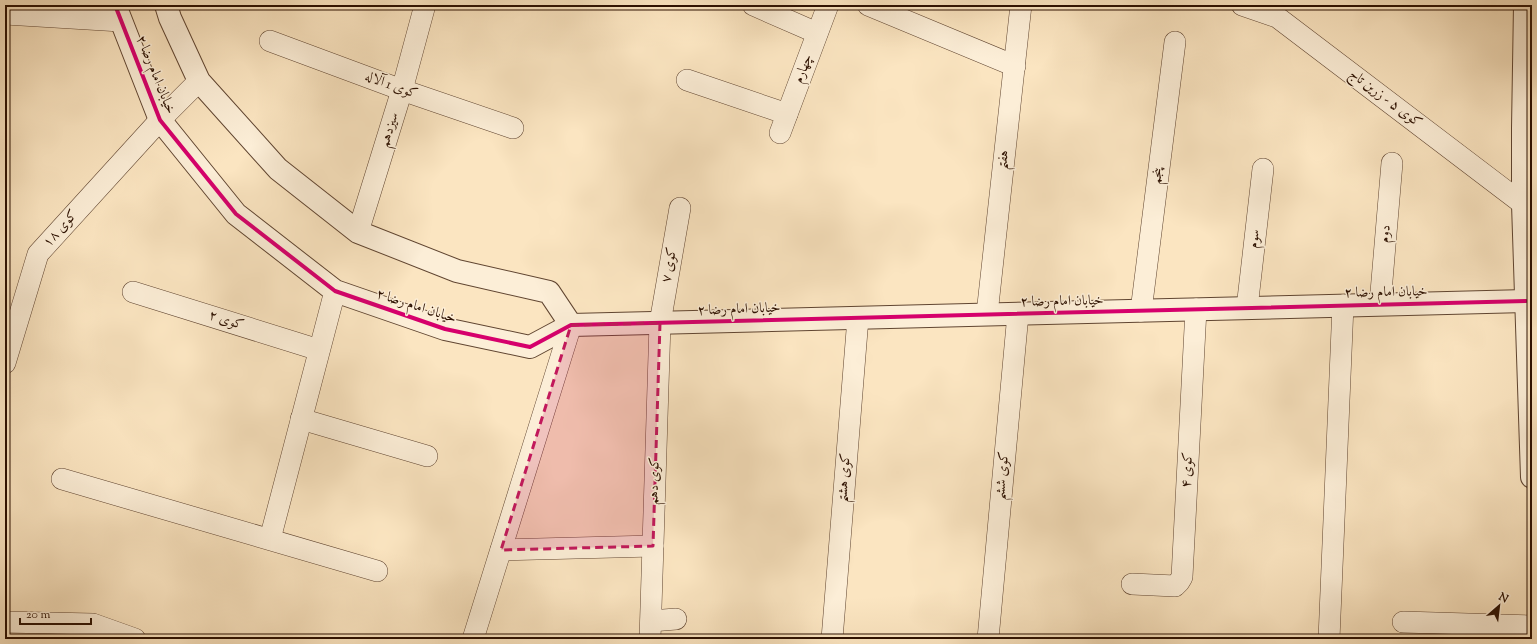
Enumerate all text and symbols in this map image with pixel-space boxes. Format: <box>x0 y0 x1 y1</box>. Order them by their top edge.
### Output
street label: خیابان امام رضا ۲ <box>129 33 180 118</box>
street label: چهارم <box>789 52 820 87</box>
street label: کوی ۵ - زرین تاج <box>1344 65 1426 134</box>
street label: کوی 1 آلاله <box>362 67 420 105</box>
street label: سیزدهم <box>375 110 407 151</box>
street label: هفتم <box>993 149 1017 171</box>
street label: پنجم <box>1147 165 1171 186</box>
street label: کوی ۱۸ <box>39 206 83 252</box>
street label: دوم <box>1375 224 1398 244</box>
street label: سوم <box>1244 228 1267 250</box>
street label: کوی ۷ <box>657 246 683 284</box>
street label: خیابان امام رضا ۲ <box>1344 282 1428 305</box>
street label: خیابان امام رضا ۲ <box>373 285 459 330</box>
street label: خیابان امام رضا ۲ <box>1020 291 1104 314</box>
street label: خیابان امام رضا ۲ <box>697 299 781 322</box>
street label: کوی ۲ <box>206 306 246 336</box>
street label: کوی ششم <box>991 451 1017 501</box>
street label: کوی هشتم <box>833 452 859 504</box>
street label: کوی ۴ <box>1177 452 1199 488</box>
street label: کوی دهم <box>644 457 668 505</box>
north arrow <box>1479 586 1519 626</box>
text: N <box>1495 588 1511 607</box>
scale bar <box>20 600 91 626</box>
text: 20 m <box>26 606 51 624</box>

